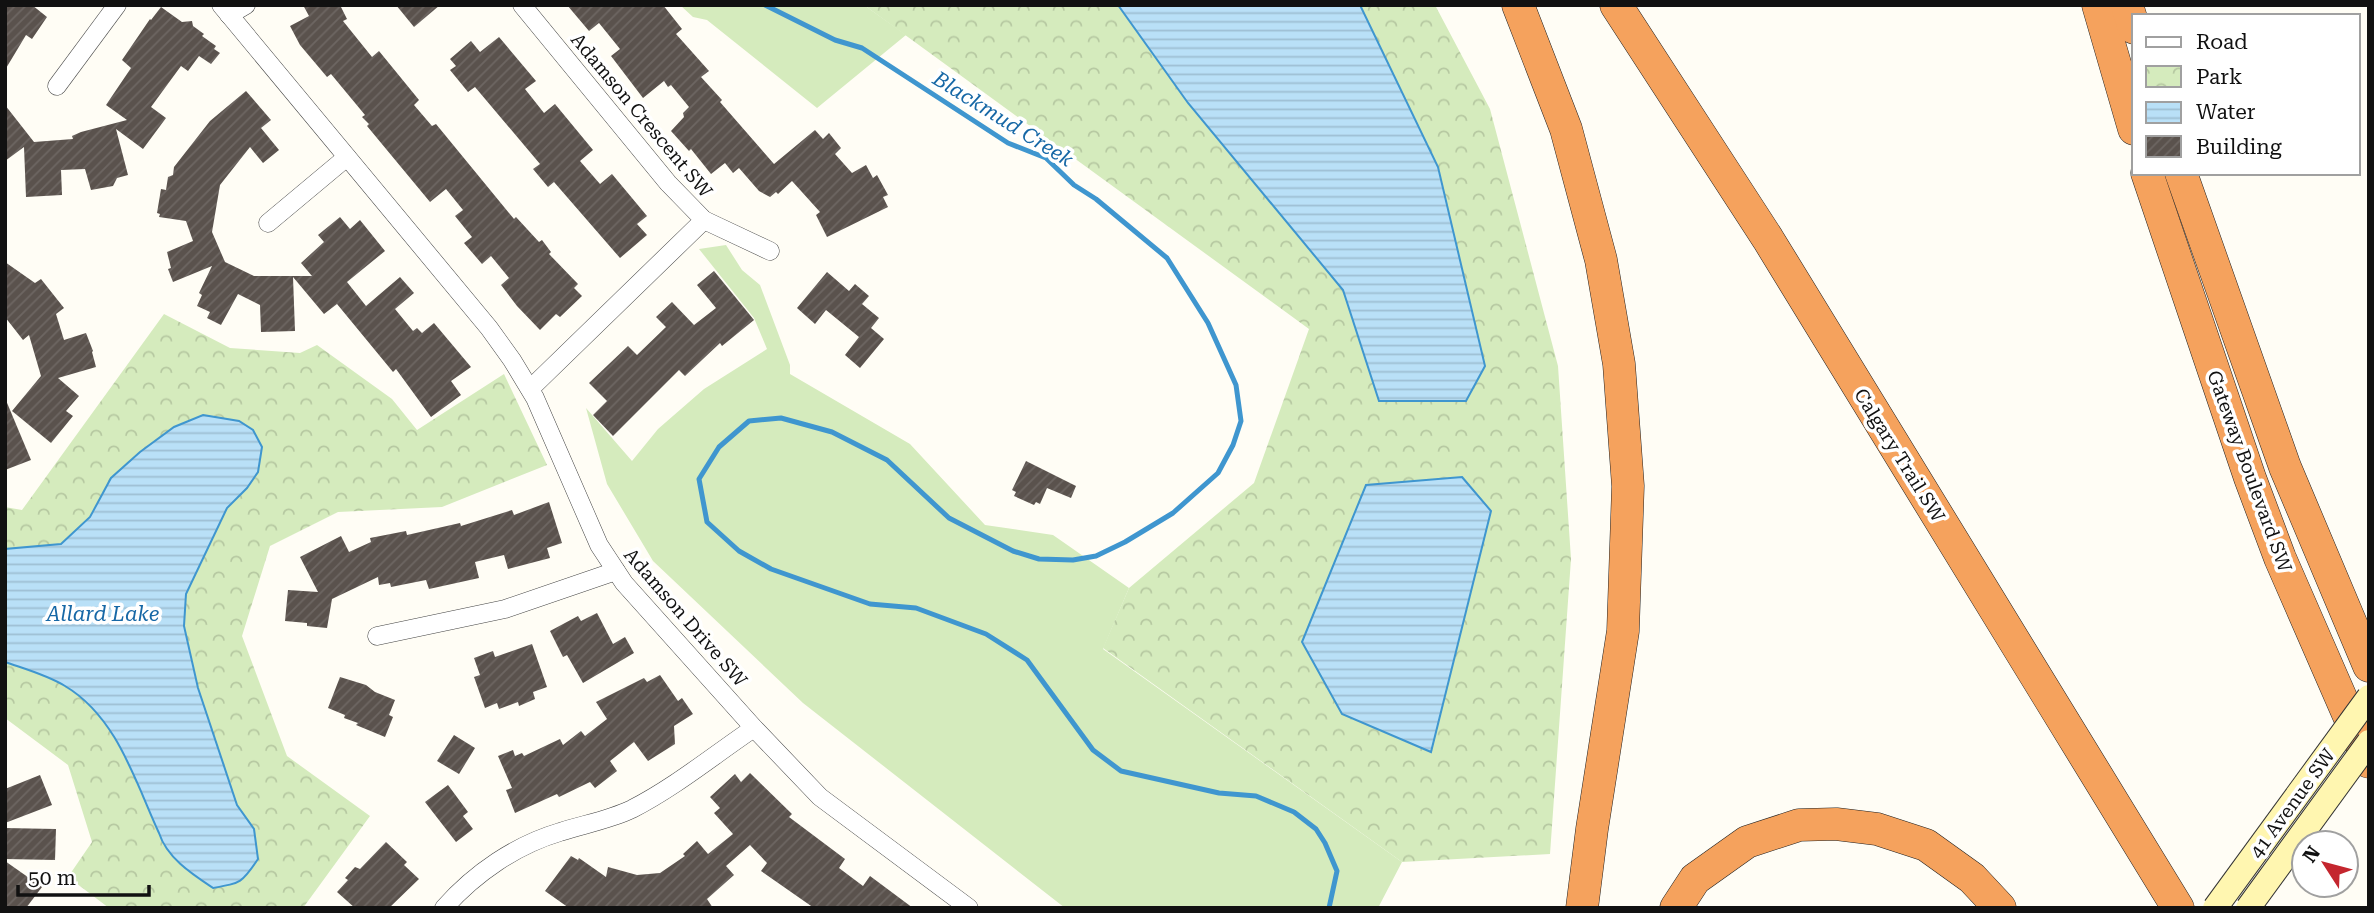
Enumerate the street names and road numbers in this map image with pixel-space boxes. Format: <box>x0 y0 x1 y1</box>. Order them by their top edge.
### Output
street label: Adamson Crescent SW <box>566 28 718 203</box>
street label: Gateway Boulevard SW <box>2202 367 2297 576</box>
street label: Calgary Trail SW <box>1849 384 1950 527</box>
street label: Adamson Drive SW <box>619 543 753 692</box>
street label: 41 Avenue SW <box>2245 743 2340 863</box>

